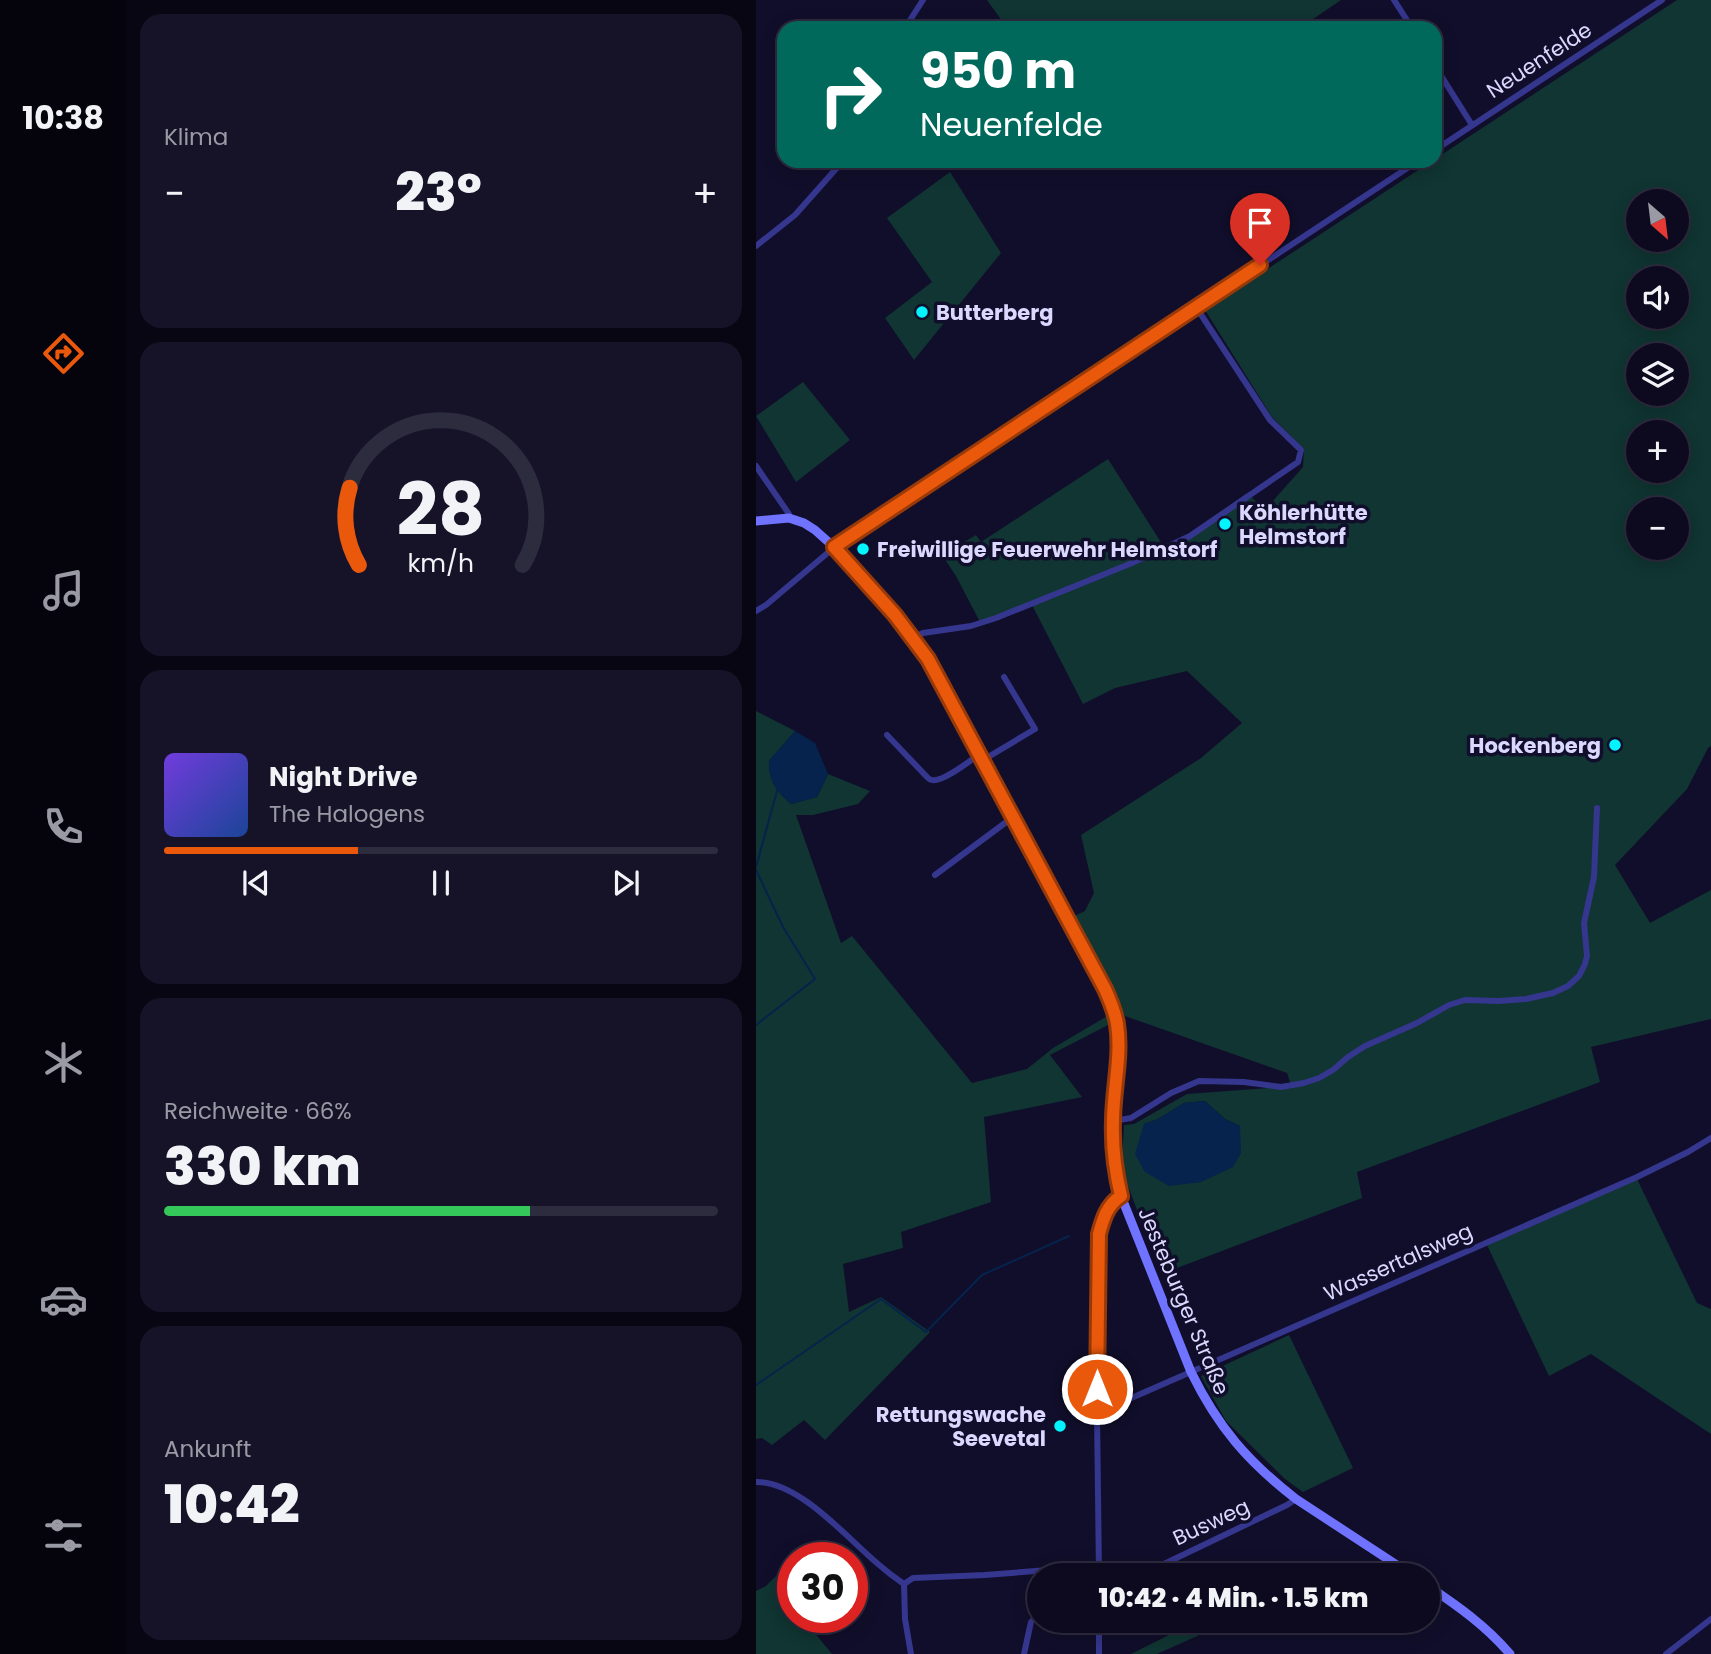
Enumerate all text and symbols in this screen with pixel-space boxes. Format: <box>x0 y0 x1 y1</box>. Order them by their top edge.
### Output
street label: Neuenfelde <box>1481 15 1597 105</box>
text: 950 m <box>920 37 1076 105</box>
icon: right <box>805 49 896 140</box>
text: 10:38 <box>22 95 104 140</box>
text: Neuenfelde <box>920 102 1103 147</box>
text: Klima <box>164 121 228 153</box>
text: 23° <box>395 156 482 229</box>
text: − <box>164 167 185 220</box>
text: + <box>692 167 718 220</box>
north arrow <box>1626 189 1689 252</box>
map controls <box>1626 189 1689 560</box>
pin <box>1230 193 1290 265</box>
icon: arrive <box>1241 204 1279 242</box>
button: sound <box>1626 266 1689 329</box>
place label: Butterberg <box>936 298 1053 327</box>
marker: Butterberg <box>914 304 930 320</box>
icon: directions <box>39 329 88 378</box>
button: layers <box>1626 343 1689 406</box>
button: + <box>1626 420 1689 483</box>
text: 28 <box>397 459 485 560</box>
button: − <box>1626 497 1689 560</box>
place label: Köhlerhütte Helmstorf <box>1239 498 1368 551</box>
marker: Köhlerhütte Helmstorf <box>1217 516 1233 532</box>
place label: Freiwillige Feuerwehr Helmstorf <box>877 535 1218 564</box>
marker: Freiwillige Feuerwehr Helmstorf <box>855 541 871 557</box>
text: km/h <box>408 546 474 581</box>
icon: music <box>39 566 88 615</box>
place label: Hockenberg <box>1469 731 1601 760</box>
marker: Hockenberg <box>1607 737 1623 753</box>
text: Night Drive <box>269 759 417 795</box>
text: The Halogens <box>269 798 425 830</box>
icon: phone <box>39 802 88 851</box>
icon: previous <box>237 864 275 902</box>
icon: pause <box>422 864 460 902</box>
icon: next <box>607 864 645 902</box>
icon: climate <box>39 1038 88 1087</box>
text: Reichweite · 66% <box>164 1095 352 1127</box>
text: 330 km <box>164 1130 361 1203</box>
street label: Jesteburger Straße <box>1131 1203 1237 1399</box>
street label: Wassertalsweg <box>1319 1216 1477 1308</box>
icon: car <box>39 1275 88 1324</box>
position arrow <box>1060 1352 1134 1426</box>
place label: Rettungswache Seevetal <box>876 1400 1046 1453</box>
marker: Rettungswache Seevetal <box>1052 1418 1068 1434</box>
text: Ankunft <box>164 1433 251 1465</box>
text: 10:42 <box>164 1468 300 1541</box>
street label: Busweg <box>1168 1492 1254 1552</box>
icon: filters <box>39 1511 88 1560</box>
speed limit sign: 30 <box>777 1542 868 1633</box>
text: 10:42 · 4 Min. · 1.5 km <box>1099 1580 1368 1616</box>

